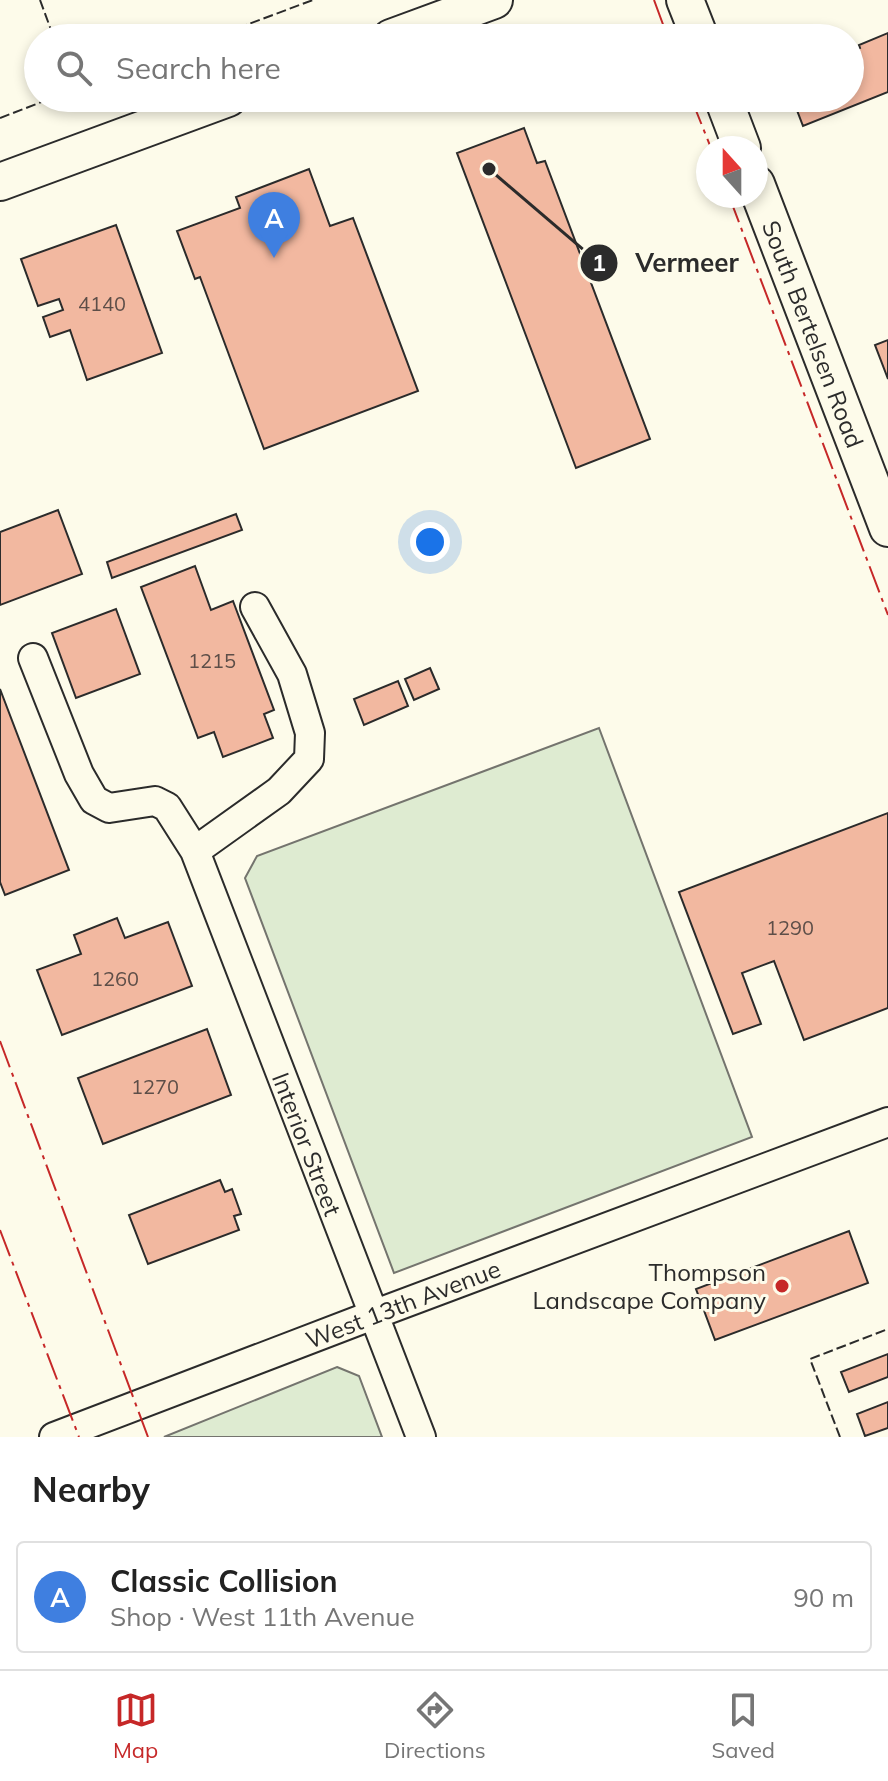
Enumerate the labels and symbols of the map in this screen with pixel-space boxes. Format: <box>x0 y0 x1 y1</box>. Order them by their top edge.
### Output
north arrow <box>696 136 768 208</box>
pin: A <box>248 192 300 258</box>
street label: South Bertelsen Road <box>756 216 870 452</box>
callout: Vermeer <box>579 238 754 288</box>
text: Vermeer <box>634 246 740 279</box>
text: 1 <box>592 247 606 277</box>
house number: 4140 <box>78 291 126 316</box>
your location <box>410 522 450 562</box>
house number: 1215 <box>188 648 236 673</box>
house number: 1290 <box>766 915 814 940</box>
house number: 1260 <box>91 966 139 991</box>
street label: Interior Street <box>266 1068 348 1220</box>
house number: 1270 <box>131 1074 179 1099</box>
street label: West 13th Avenue <box>302 1253 504 1355</box>
place label: Thompson Landscape Company <box>532 1257 766 1315</box>
marker: Thompson Landscape Company <box>773 1277 791 1295</box>

